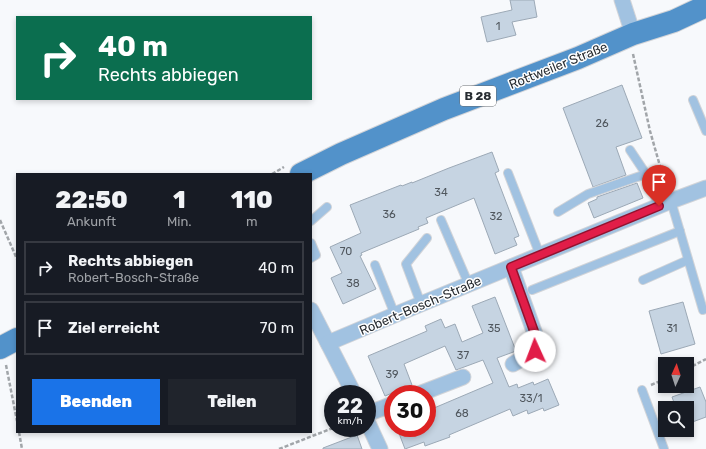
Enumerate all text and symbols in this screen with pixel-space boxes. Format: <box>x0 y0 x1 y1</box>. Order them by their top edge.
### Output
house number: 1 <box>496 20 500 33</box>
text: 40 m <box>98 30 168 63</box>
icon: right <box>32 32 84 84</box>
street label: Rottweiler Straße <box>507 39 610 92</box>
text: Rechts abbiegen <box>98 64 239 86</box>
road number: B 28 <box>460 86 496 106</box>
house number: 26 <box>595 117 609 130</box>
pin <box>642 165 676 206</box>
icon: arrive <box>648 171 670 193</box>
text: 22:50 <box>55 186 128 214</box>
text: 1 <box>173 186 186 214</box>
text: 110 <box>231 186 273 214</box>
house number: 34 <box>434 186 448 199</box>
house number: 36 <box>382 208 396 221</box>
house number: 32 <box>489 210 503 223</box>
text: Ankunft <box>67 214 116 229</box>
text: Min. <box>167 214 192 229</box>
text: m <box>246 214 258 229</box>
house number: 70 <box>340 245 352 258</box>
text: Rechts abbiegen <box>68 252 193 270</box>
icon: right <box>34 257 56 279</box>
text: 40 m <box>258 259 294 277</box>
text: Robert-Bosch-Straße <box>68 270 199 285</box>
street label: Robert-Bosch-Straße <box>357 273 483 338</box>
house number: 38 <box>346 277 360 290</box>
icon: arrive <box>34 317 56 339</box>
text: Ziel erreicht <box>68 319 160 337</box>
text: 70 m <box>260 319 294 337</box>
house number: 35 <box>487 322 501 335</box>
house number: 31 <box>666 322 678 335</box>
position arrow <box>514 330 556 372</box>
house number: 37 <box>457 349 469 362</box>
north arrow <box>658 357 694 393</box>
map controls <box>658 357 694 437</box>
house number: 39 <box>385 368 399 381</box>
button: Beenden <box>32 379 160 425</box>
button: Teilen <box>168 379 296 425</box>
speed limit sign: 30 <box>384 385 436 437</box>
house number: 33/1 <box>519 392 543 405</box>
text: 22 <box>337 394 363 418</box>
button: search <box>658 401 694 437</box>
house number: 68 <box>455 407 469 420</box>
text: km/h <box>338 415 362 427</box>

